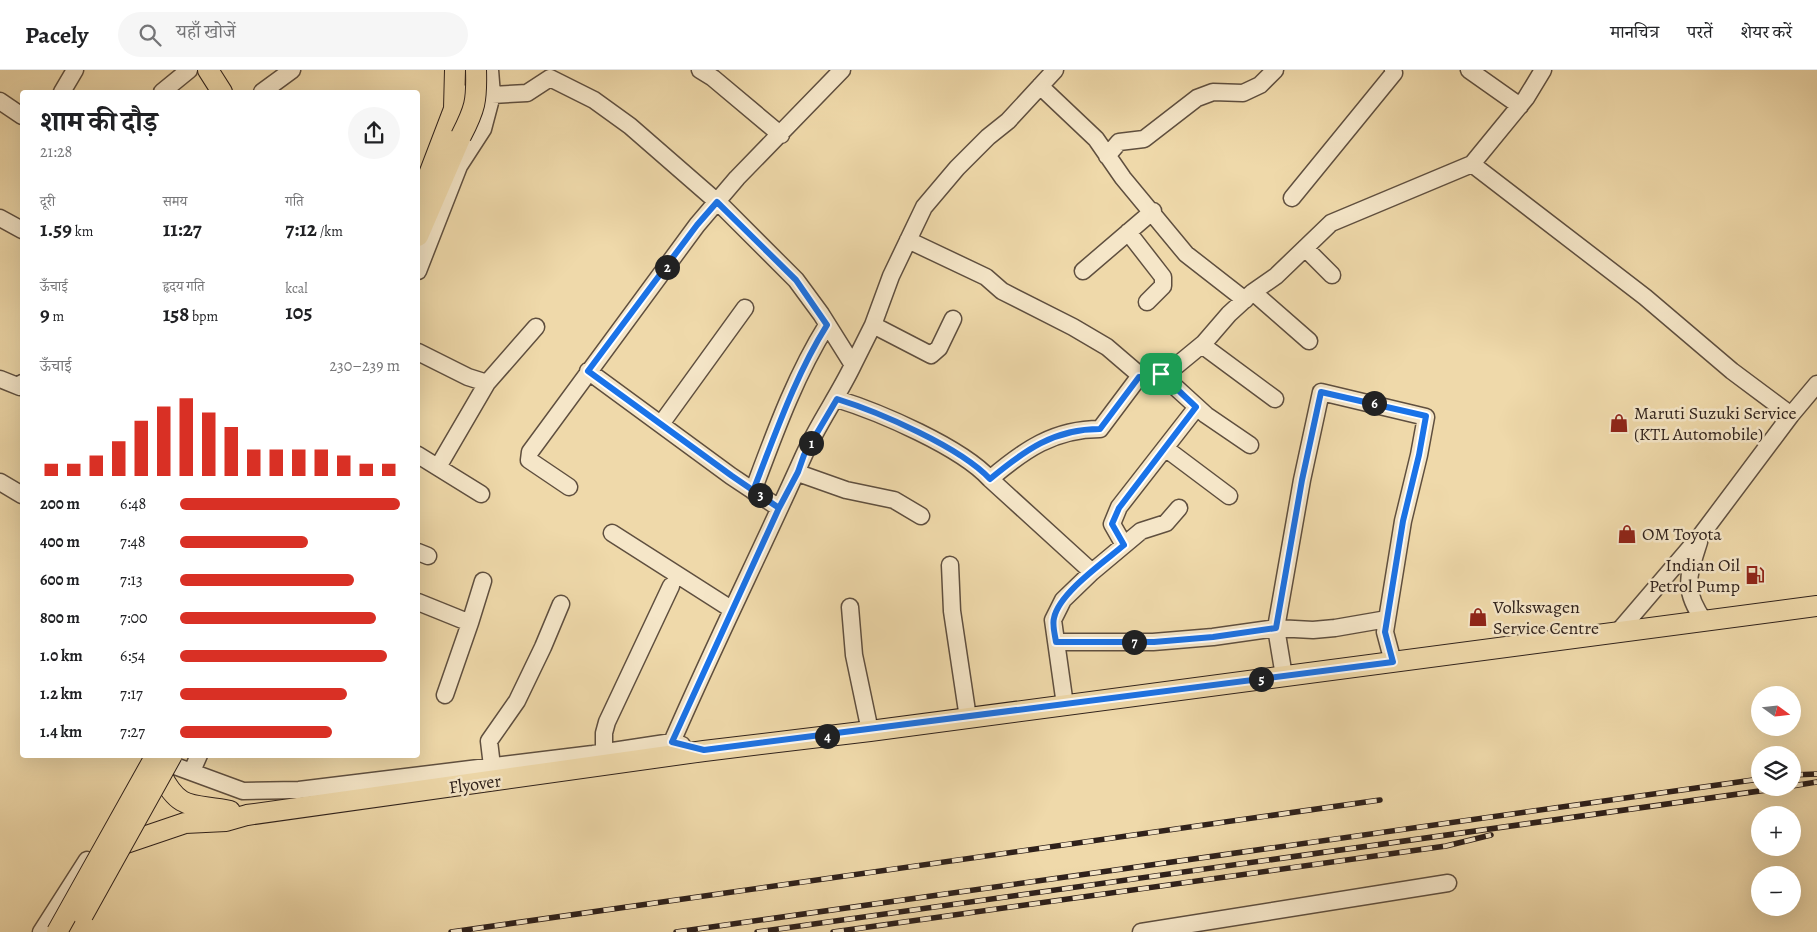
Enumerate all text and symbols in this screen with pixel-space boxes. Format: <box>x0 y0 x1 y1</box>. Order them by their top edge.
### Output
search box <box>118 12 468 57</box>
text: Pacely <box>25 19 88 51</box>
text: यहाँ खोजें <box>176 19 236 45</box>
text: मानचित्र <box>1610 20 1659 44</box>
text: परतें <box>1687 20 1713 44</box>
text: शेयर करें <box>1741 20 1792 44</box>
icon: search <box>136 21 164 49</box>
text: शाम की दौड़ <box>40 103 158 141</box>
button: share <box>348 107 400 159</box>
text: 21:28 <box>40 141 72 163</box>
text: दूरी <box>40 192 55 211</box>
text: समय <box>163 192 187 211</box>
text: गति <box>285 192 304 211</box>
text: 1.59 <box>40 215 72 243</box>
text: 11:27 <box>163 215 202 243</box>
text: 7:12 <box>285 215 317 243</box>
text: km <box>72 222 93 241</box>
text: /km <box>317 222 343 241</box>
pin: 2 <box>654 254 680 280</box>
text: 2 <box>664 258 671 277</box>
text: ऊँचाई <box>40 277 68 296</box>
text: हृदय गति <box>163 277 205 296</box>
text: kcal <box>285 279 308 298</box>
text: 105 <box>285 298 312 326</box>
text: 9 <box>40 300 50 328</box>
text: 158 <box>163 300 189 328</box>
text: m <box>50 307 64 326</box>
text: bpm <box>189 307 218 326</box>
pin <box>1140 353 1182 395</box>
text: ऊँचाई <box>40 355 72 377</box>
text: 230–239 m <box>329 355 400 377</box>
icon: arrive <box>1147 360 1175 388</box>
pin: 6 <box>1362 390 1386 416</box>
text: 6 <box>1371 394 1378 413</box>
place label: Maruti Suzuki Service (KTL Automobile) <box>1634 401 1796 446</box>
shop icon: Maruti Suzuki Service (KTL Automobile) <box>1608 412 1630 434</box>
pin: 1 <box>798 430 824 456</box>
text: 1 <box>809 434 814 453</box>
pin: 3 <box>748 482 772 508</box>
text: 3 <box>757 486 764 505</box>
text: 200 m <box>40 493 80 515</box>
text: 6:48 <box>120 493 146 515</box>
place label: OM Toyota <box>1642 522 1722 546</box>
shop icon: OM Toyota <box>1616 523 1638 545</box>
text: 400 m <box>40 531 80 553</box>
text: 7:48 <box>120 531 146 553</box>
place label: Indian Oil Petrol Pump <box>1649 553 1741 598</box>
fuel station icon: Indian Oil Petrol Pump <box>1744 564 1766 586</box>
text: 600 m <box>40 569 80 591</box>
text: 7:13 <box>120 569 143 591</box>
place label: Volkswagen Service Centre <box>1492 595 1599 640</box>
shop icon: Volkswagen Service Centre <box>1467 606 1489 628</box>
text: 800 m <box>40 607 80 629</box>
text: 7:00 <box>120 607 148 629</box>
pin: 7 <box>1122 630 1146 654</box>
text: 7 <box>1132 633 1137 652</box>
text: 1.0 km <box>40 645 83 667</box>
text: 6:54 <box>120 645 145 667</box>
pin: 5 <box>1248 666 1274 692</box>
text: 5 <box>1259 670 1264 689</box>
text: 1.2 km <box>40 683 82 705</box>
text: 7:17 <box>120 683 143 705</box>
north arrow <box>1751 686 1801 736</box>
map controls <box>1751 686 1801 916</box>
text: 1.4 km <box>40 721 82 743</box>
text: 7:27 <box>120 721 145 743</box>
pin: 4 <box>814 724 840 748</box>
text: 4 <box>824 727 831 746</box>
button: layers <box>1751 746 1801 796</box>
street label: Flyover <box>447 768 503 800</box>
button: + <box>1751 806 1801 856</box>
button: − <box>1751 866 1801 916</box>

